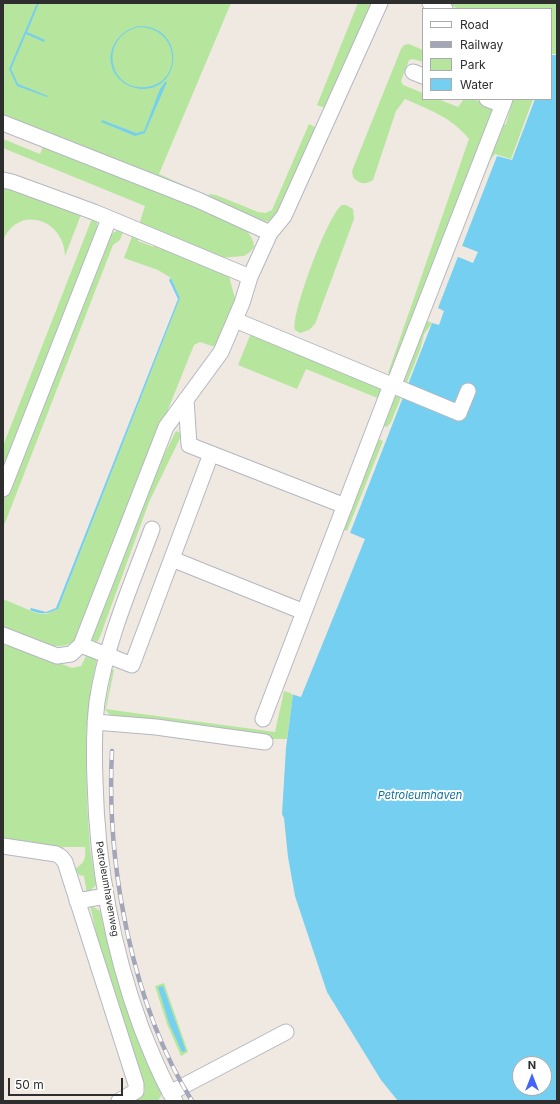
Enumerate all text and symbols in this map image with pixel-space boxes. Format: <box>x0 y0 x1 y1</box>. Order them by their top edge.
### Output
legend <box>422 8 552 100</box>
text: Road <box>460 17 489 32</box>
text: Railway <box>460 37 503 52</box>
text: Park <box>460 57 486 72</box>
text: Water <box>460 77 493 92</box>
water label: Petroleumhaven <box>378 789 462 803</box>
street label: Petroleumhavenweg <box>93 840 121 938</box>
north arrow <box>512 1056 552 1096</box>
text: N <box>528 1058 536 1072</box>
scale bar <box>10 1070 125 1096</box>
text: 50 m <box>15 1077 44 1092</box>

